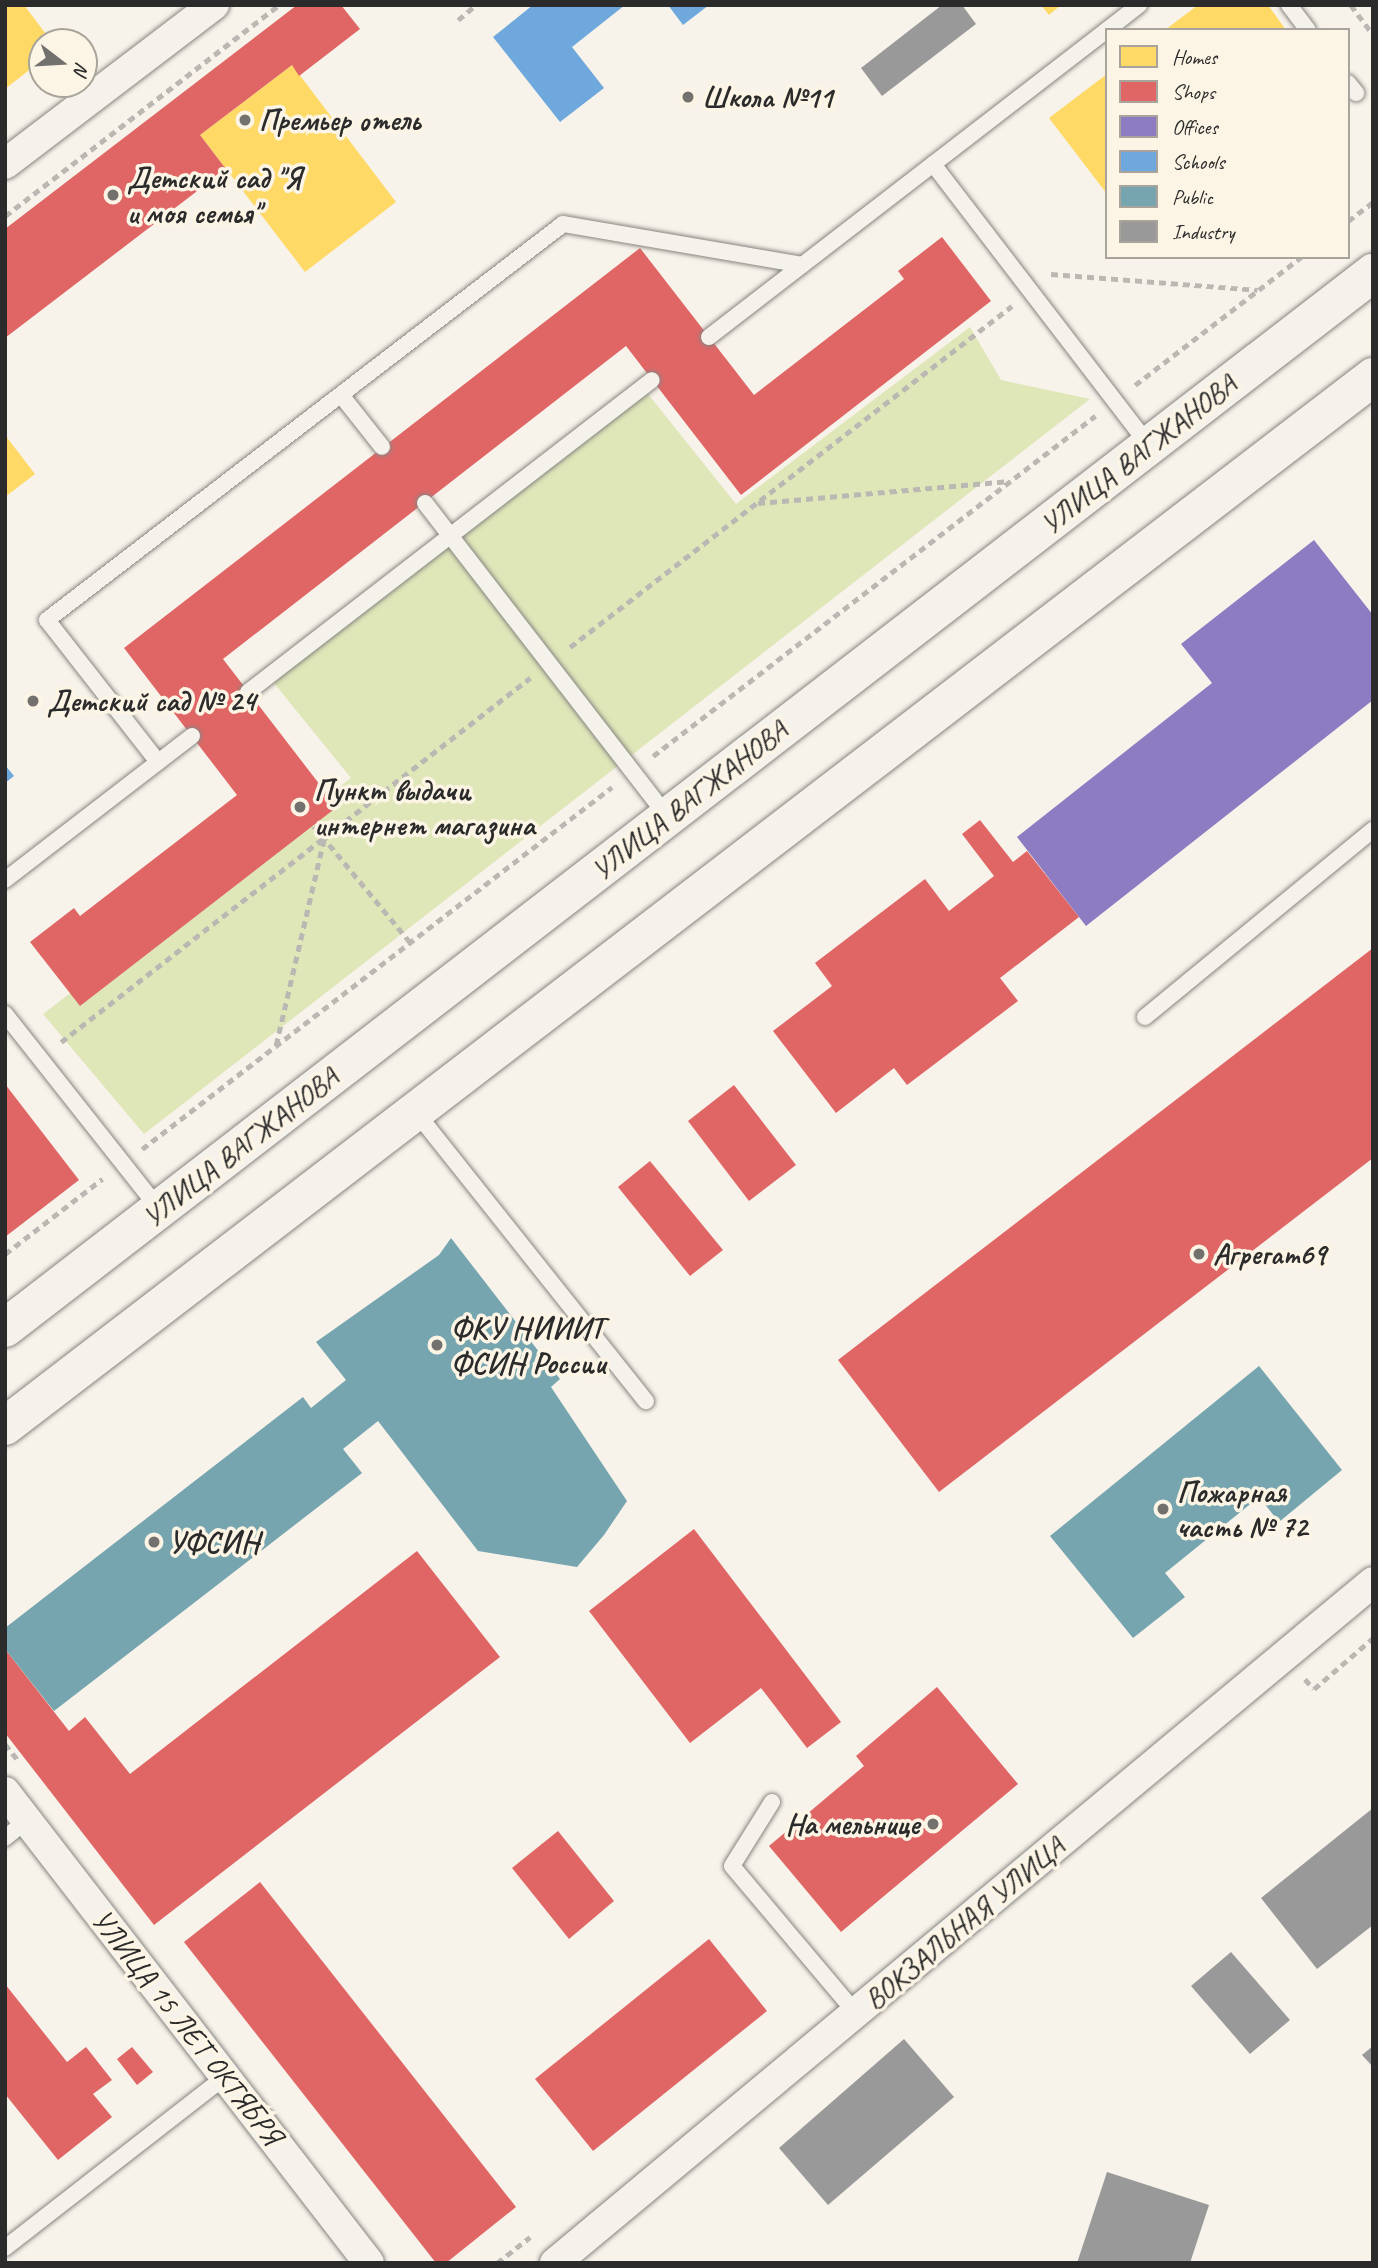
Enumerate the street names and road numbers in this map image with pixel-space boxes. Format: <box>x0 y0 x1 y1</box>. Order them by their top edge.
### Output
street label: УЛИЦА ВАГЖАНОВА <box>1031 365 1245 543</box>
street label: УЛИЦА ВАГЖАНОВА <box>582 711 796 889</box>
street label: УЛИЦА ВАГЖАНОВА <box>133 1058 347 1236</box>
street label: ВОКЗАЛЬНАЯ УЛИЦА <box>857 1829 1071 2017</box>
street label: УЛИЦА 15 ЛЕТ ОКТЯБРЯ <box>84 1902 290 2152</box>

